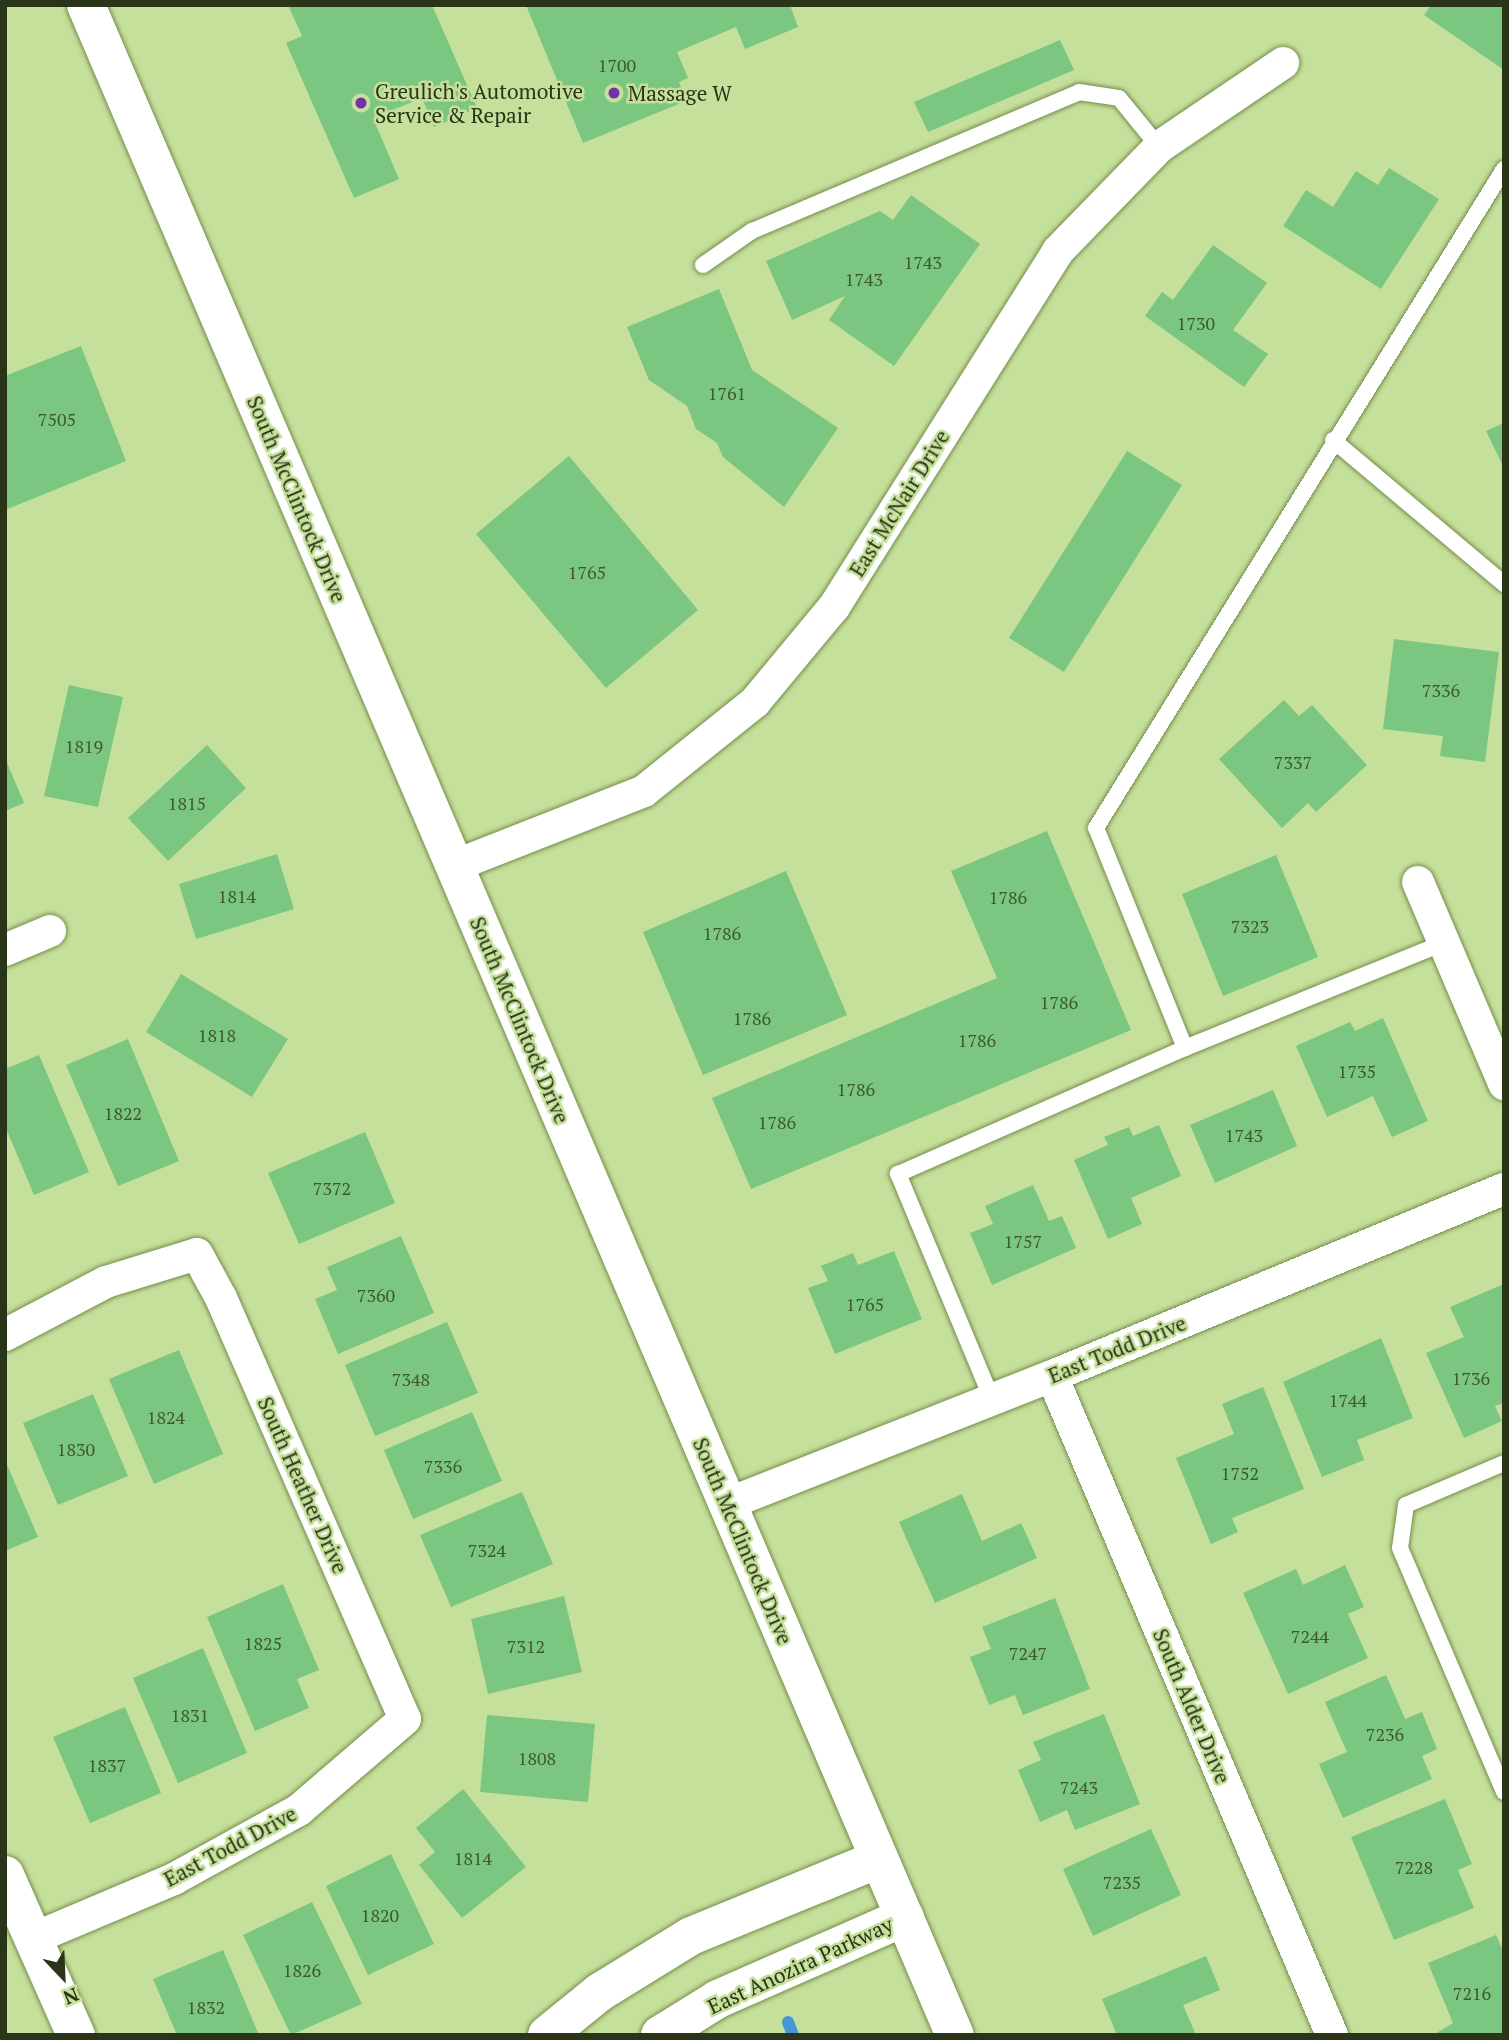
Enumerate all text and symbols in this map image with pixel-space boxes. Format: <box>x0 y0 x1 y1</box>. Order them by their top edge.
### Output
house number: 1700 <box>598 54 636 76</box>
place label: Greulich's Automotive Service & Repair <box>375 78 583 128</box>
place label: Massage W <box>628 80 732 106</box>
marker: Massage W <box>606 85 622 101</box>
marker: Greulich's Automotive Service & Repair <box>353 95 369 111</box>
house number: 1743 <box>904 251 942 273</box>
house number: 1743 <box>845 268 883 290</box>
house number: 1730 <box>1177 312 1215 334</box>
house number: 1761 <box>708 382 746 404</box>
street label: South McClintock Drive <box>242 392 352 606</box>
house number: 7505 <box>38 408 76 430</box>
street label: East McNair Drive <box>844 425 954 581</box>
house number: 1765 <box>568 561 606 583</box>
house number: 7336 <box>1422 679 1460 701</box>
house number: 1819 <box>65 735 103 757</box>
house number: 7337 <box>1274 751 1312 773</box>
house number: 1815 <box>168 792 206 814</box>
house number: 1814 <box>218 885 256 907</box>
house number: 1786 <box>989 886 1027 908</box>
street label: South McClintock Drive <box>465 913 575 1127</box>
house number: 7323 <box>1231 915 1269 937</box>
house number: 1786 <box>703 922 741 944</box>
house number: 1786 <box>1040 991 1078 1013</box>
house number: 1786 <box>733 1007 771 1029</box>
house number: 1818 <box>198 1024 236 1046</box>
house number: 1786 <box>958 1029 996 1051</box>
house number: 1735 <box>1338 1060 1376 1082</box>
house number: 1786 <box>837 1078 875 1100</box>
house number: 1822 <box>104 1102 142 1124</box>
house number: 1786 <box>758 1111 796 1133</box>
house number: 1743 <box>1225 1124 1263 1146</box>
house number: 7372 <box>313 1177 351 1199</box>
house number: 1757 <box>1004 1230 1042 1252</box>
house number: 7360 <box>357 1284 395 1306</box>
house number: 1765 <box>846 1293 884 1315</box>
street label: East Todd Drive <box>1044 1310 1190 1388</box>
house number: 1736 <box>1452 1367 1490 1389</box>
house number: 7348 <box>392 1368 430 1390</box>
house number: 1744 <box>1329 1389 1367 1411</box>
street label: South Heather Drive <box>253 1393 353 1577</box>
house number: 1824 <box>147 1406 185 1428</box>
street label: South McClintock Drive <box>688 1434 798 1648</box>
house number: 1830 <box>57 1438 95 1460</box>
house number: 7336 <box>424 1455 462 1477</box>
house number: 1752 <box>1221 1462 1259 1484</box>
house number: 7324 <box>468 1539 506 1561</box>
street label: South Alder Drive <box>1148 1625 1236 1787</box>
house number: 7244 <box>1291 1625 1329 1647</box>
house number: 1825 <box>244 1632 282 1654</box>
house number: 7312 <box>507 1635 545 1657</box>
house number: 7247 <box>1009 1642 1047 1664</box>
house number: 1831 <box>171 1704 209 1726</box>
house number: 7236 <box>1366 1723 1404 1745</box>
house number: 1808 <box>518 1747 556 1769</box>
house number: 1837 <box>88 1754 126 1776</box>
house number: 7243 <box>1060 1776 1098 1798</box>
street label: East Todd Drive <box>159 1800 301 1892</box>
house number: 1814 <box>454 1847 492 1869</box>
house number: 7228 <box>1395 1856 1433 1878</box>
house number: 7235 <box>1103 1871 1141 1893</box>
house number: 1820 <box>361 1904 399 1926</box>
street label: East Anozira Parkway <box>703 1911 897 2019</box>
north arrow <box>28 1942 98 2012</box>
house number: 1826 <box>283 1959 321 1981</box>
text: N <box>60 1982 83 2011</box>
house number: 7216 <box>1453 1982 1491 2004</box>
house number: 1832 <box>187 1996 225 2018</box>

